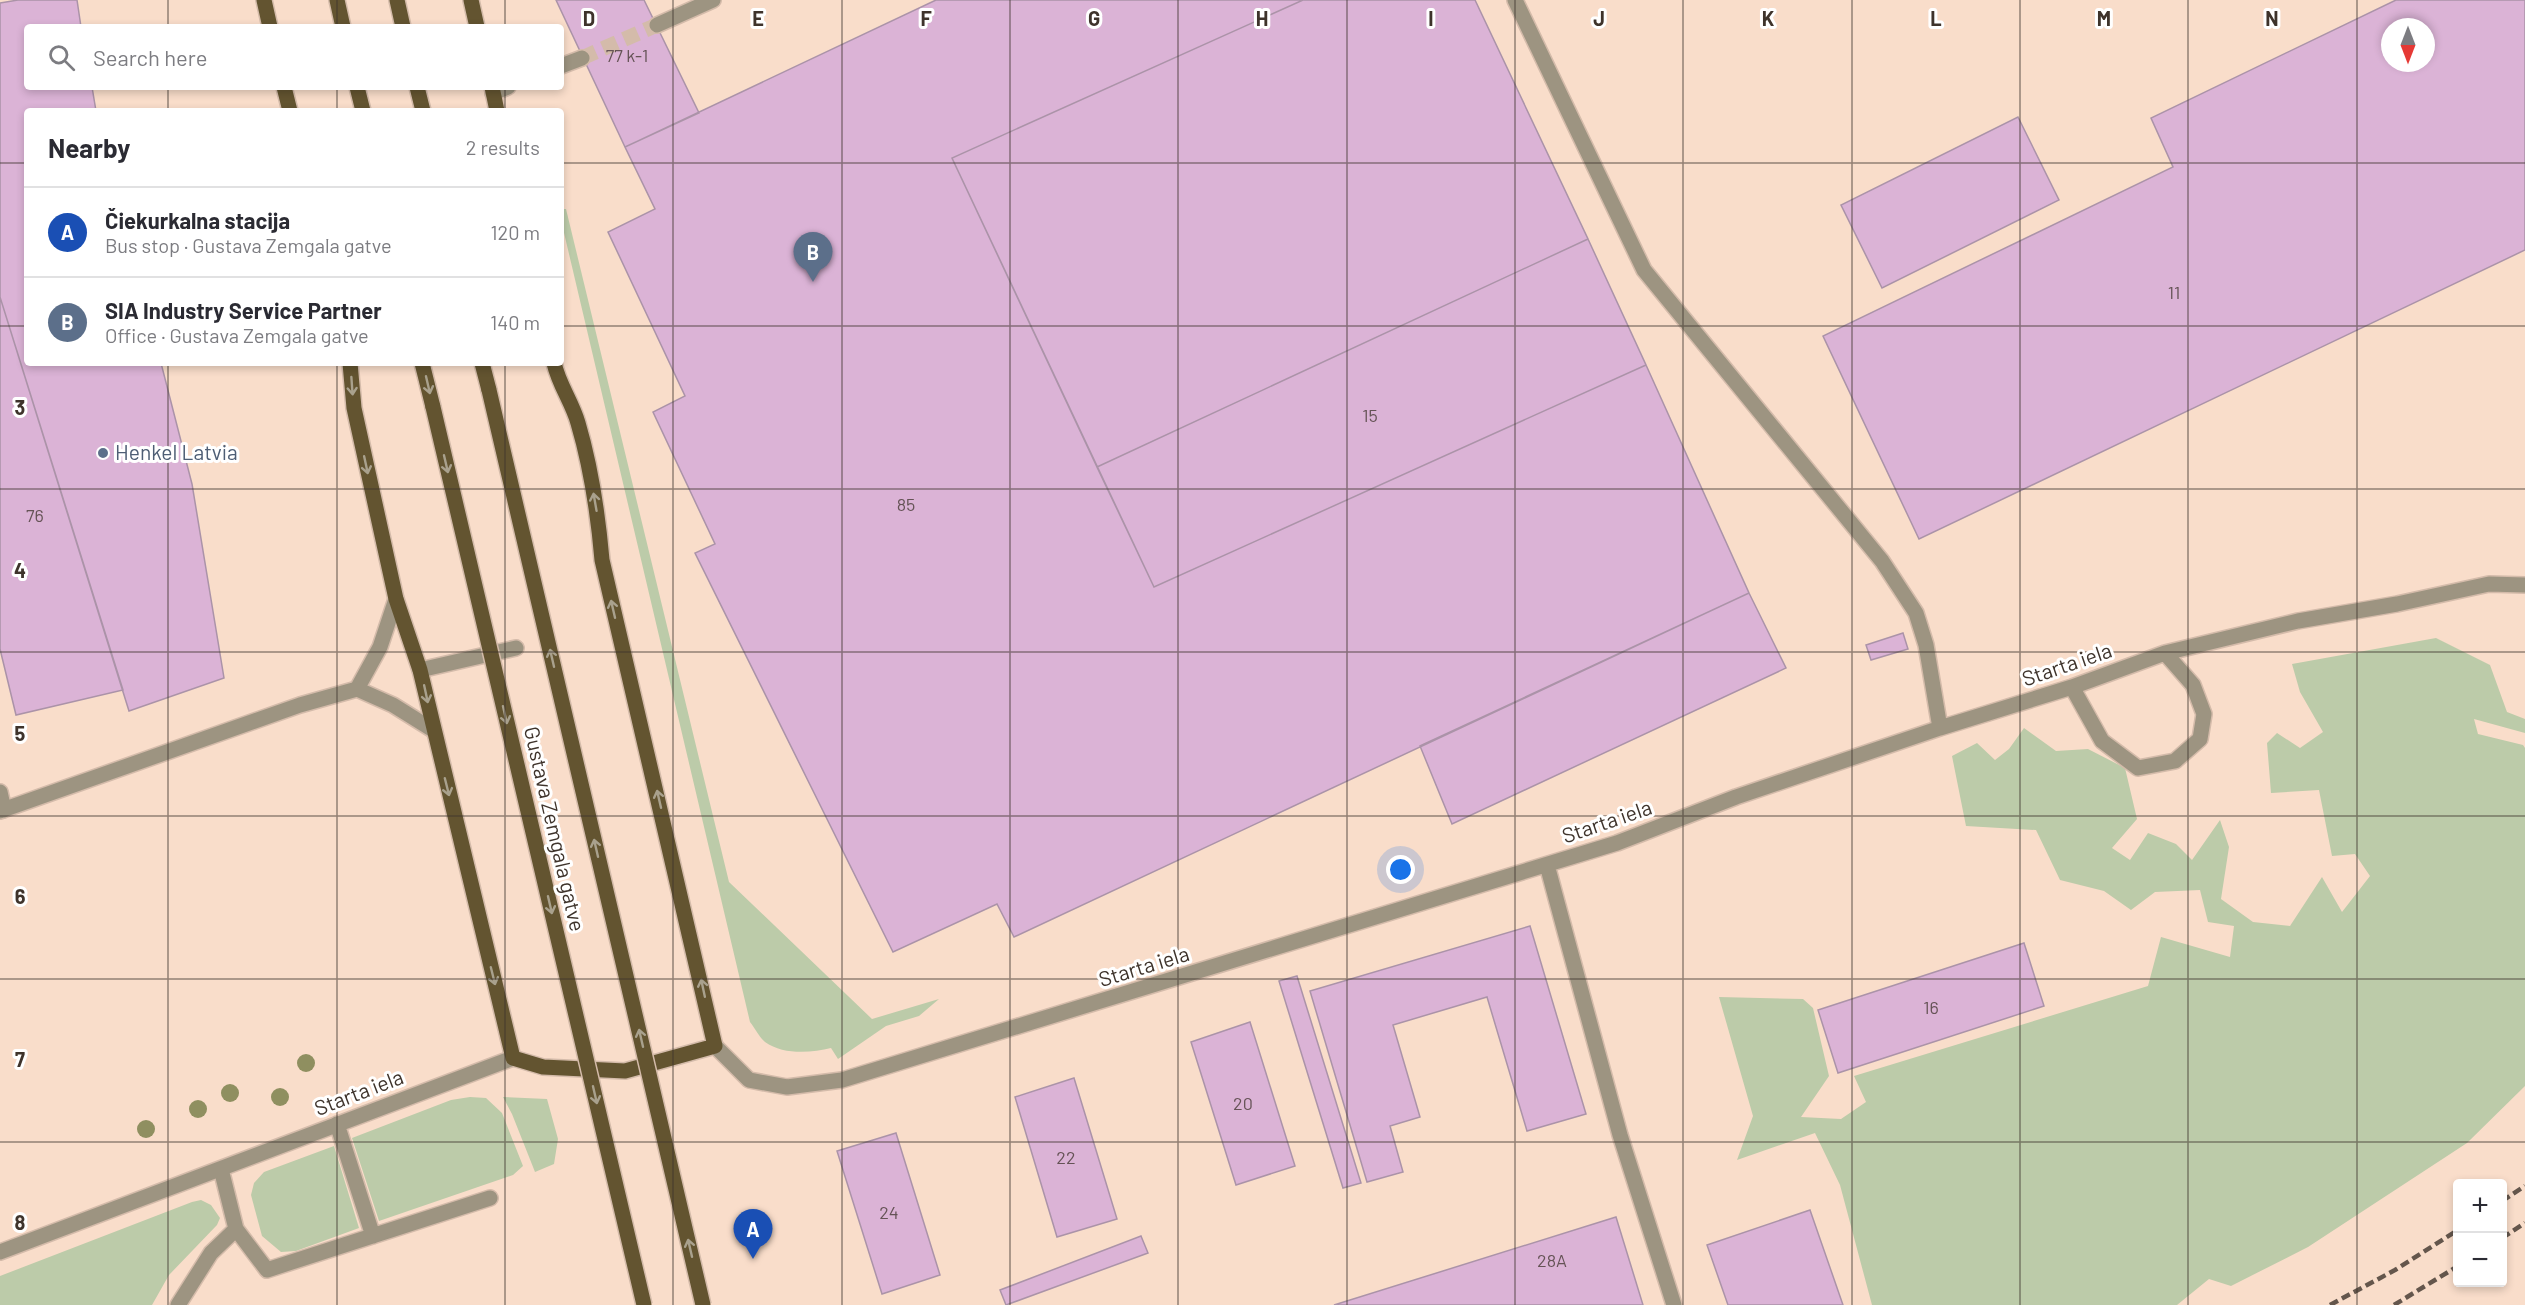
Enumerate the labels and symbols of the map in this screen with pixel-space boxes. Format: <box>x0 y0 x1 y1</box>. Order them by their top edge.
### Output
text: D <box>583 6 595 30</box>
text: E <box>752 6 764 30</box>
text: F <box>920 6 932 30</box>
text: G <box>1088 6 1100 30</box>
text: H <box>1256 6 1268 30</box>
text: I <box>1428 6 1434 30</box>
text: J <box>1593 6 1605 30</box>
text: K <box>1762 6 1775 30</box>
text: L <box>1930 6 1942 30</box>
text: M <box>2097 6 2111 30</box>
text: N <box>2265 6 2279 30</box>
north arrow <box>2381 18 2435 72</box>
house number: 77 k-1 <box>606 44 648 66</box>
pin: B <box>794 232 832 282</box>
house number: 11 <box>2168 281 2180 303</box>
one-way arrow <box>347 375 358 395</box>
one-way arrow <box>422 375 434 394</box>
text: 3 <box>15 395 25 419</box>
house number: 15 <box>1362 404 1378 426</box>
place label: Henkel Latvia <box>115 439 238 464</box>
marker: Henkel Latvia <box>96 446 110 460</box>
one-way arrow <box>441 454 453 473</box>
one-way arrow <box>361 455 372 475</box>
one-way arrow <box>589 493 600 512</box>
house number: 85 <box>897 493 915 515</box>
house number: 76 <box>26 504 44 526</box>
text: 4 <box>14 558 26 582</box>
one-way arrow <box>607 600 619 619</box>
street label: Starta iela <box>2018 637 2115 691</box>
one-way arrow <box>545 649 557 668</box>
one-way arrow <box>420 685 432 704</box>
one-way arrow <box>500 705 512 724</box>
text: 5 <box>15 721 26 745</box>
street label: Gustava Zemgala gatve <box>520 724 591 933</box>
one-way arrow <box>442 777 454 796</box>
one-way arrow <box>652 789 664 808</box>
street label: Starta iela <box>1558 794 1655 848</box>
one-way arrow <box>590 839 601 858</box>
your location <box>1386 855 1415 884</box>
text: 6 <box>15 884 26 908</box>
one-way arrow <box>545 895 556 914</box>
street label: Starta iela <box>1095 940 1192 991</box>
one-way arrow <box>487 966 499 985</box>
one-way arrow <box>696 979 708 998</box>
house number: 16 <box>1923 996 1939 1018</box>
one-way arrow <box>634 1029 646 1048</box>
text: 7 <box>15 1047 25 1071</box>
street label: Starta iela <box>310 1063 406 1120</box>
one-way arrow <box>589 1085 601 1104</box>
house number: 20 <box>1233 1092 1253 1114</box>
house number: 22 <box>1056 1146 1076 1168</box>
house number: 24 <box>879 1201 899 1223</box>
text: 8 <box>15 1210 26 1234</box>
pin: A <box>734 1210 772 1259</box>
one-way arrow <box>684 1239 695 1258</box>
house number: 28A <box>1537 1249 1567 1271</box>

